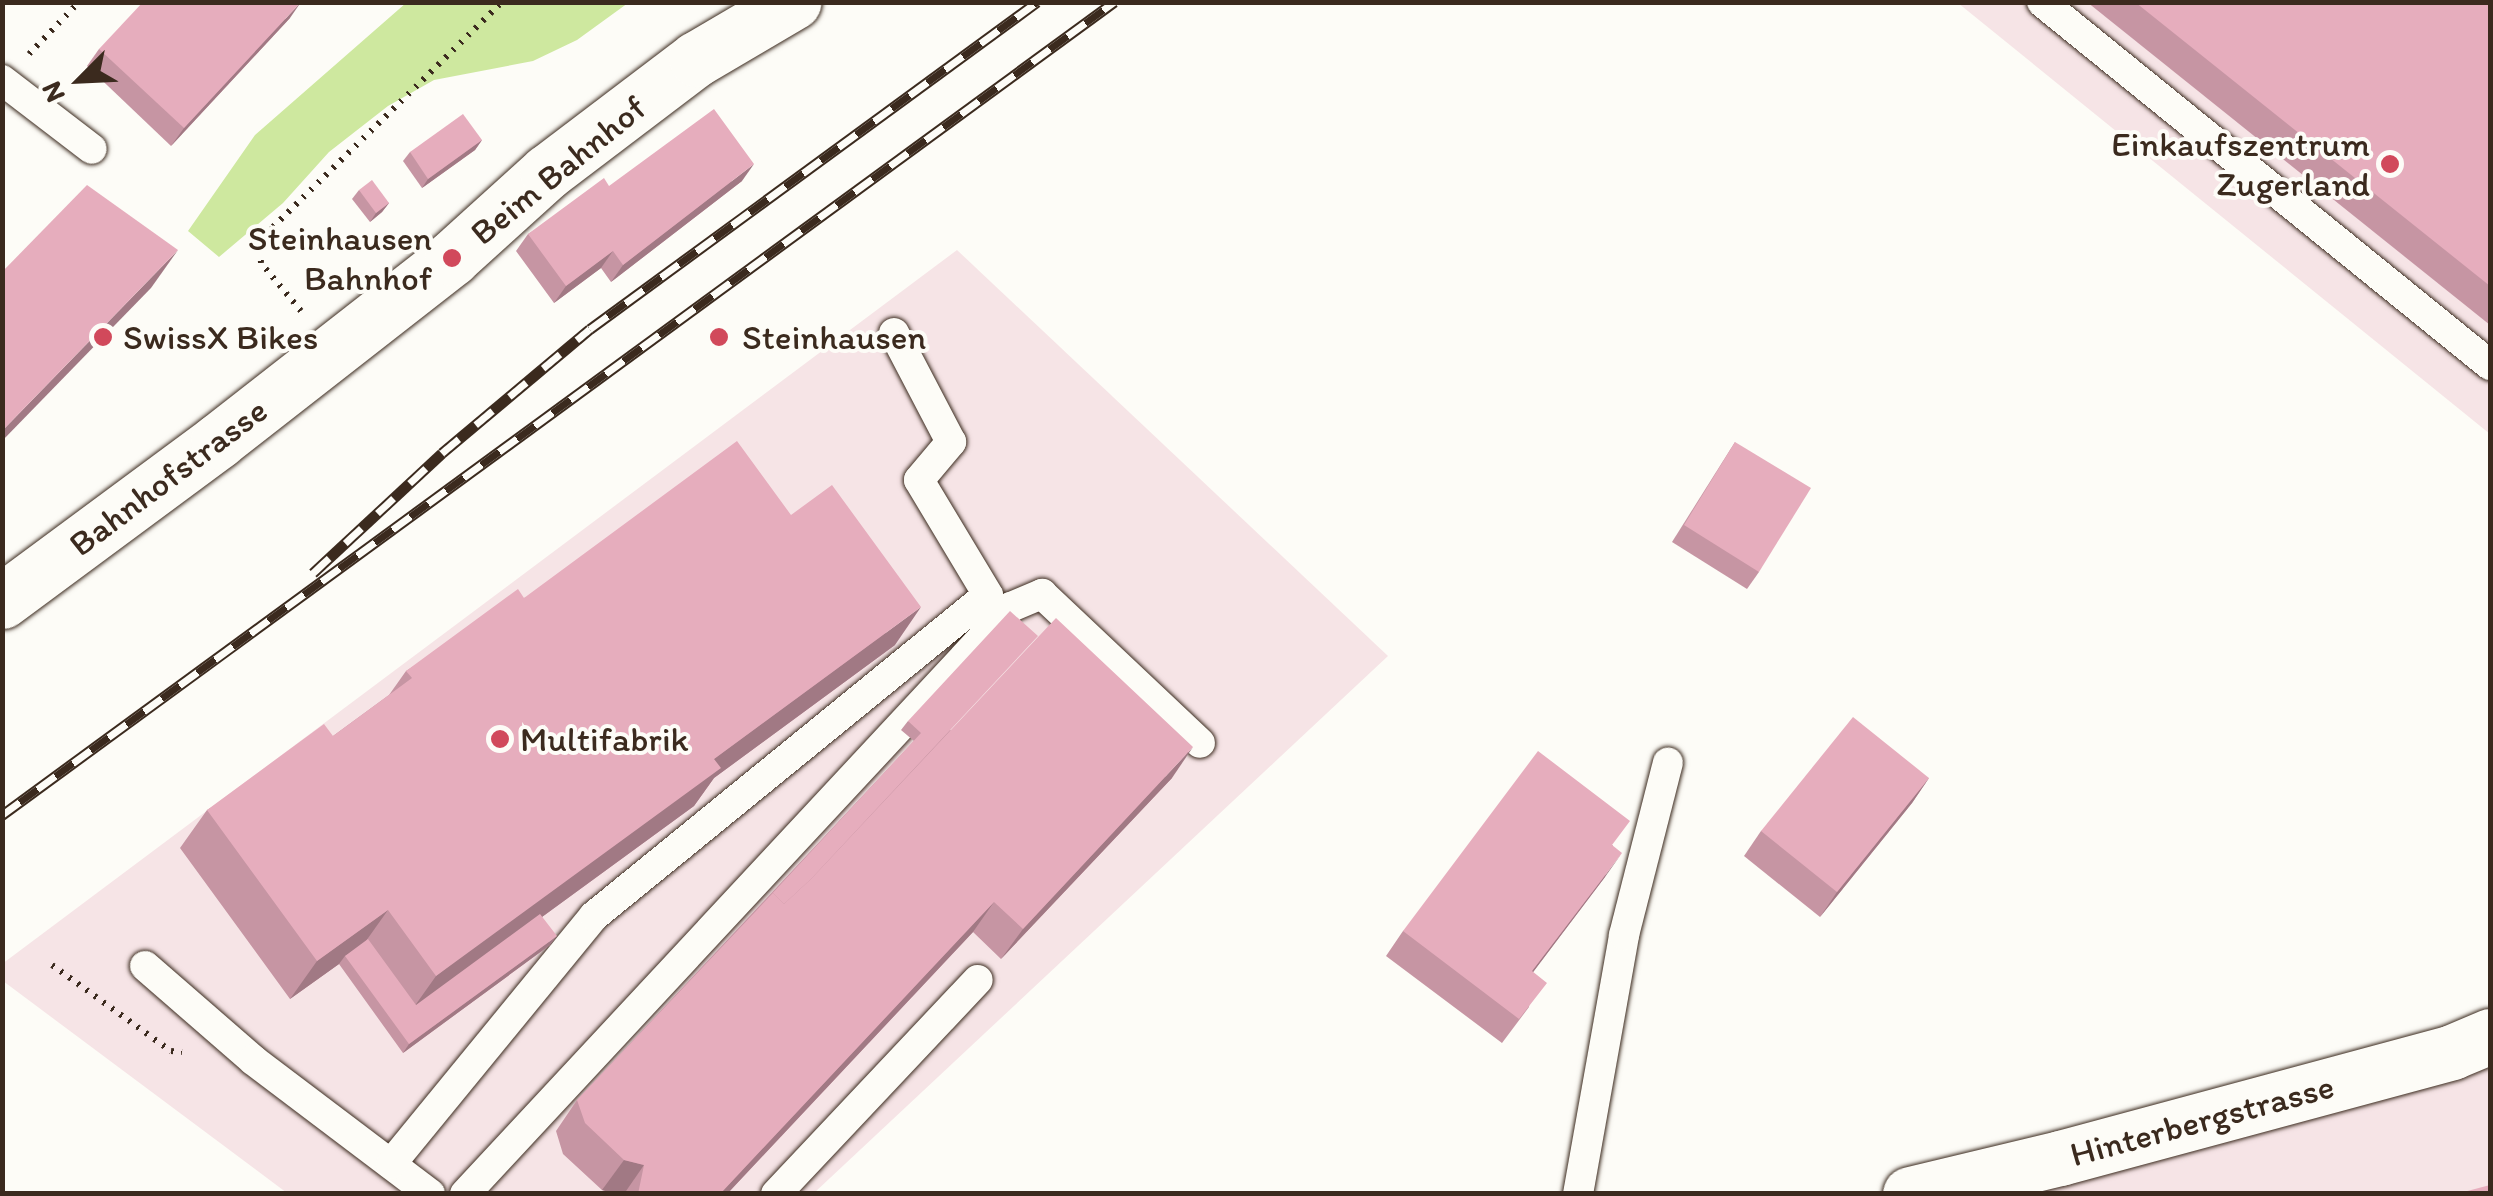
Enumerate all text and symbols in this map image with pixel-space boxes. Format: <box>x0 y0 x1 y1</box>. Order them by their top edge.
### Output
north arrow <box>30 30 130 130</box>
text: N <box>33 77 72 108</box>
street label: Beim Bahnhof <box>462 86 654 254</box>
place label: Einkaufszentrum Zugerland <box>2111 123 2370 205</box>
marker: Einkaufszentrum Zugerland <box>2379 153 2401 175</box>
place label: Steinhausen Bahnhof <box>248 217 432 299</box>
marker: Steinhausen Bahnhof <box>441 247 463 269</box>
place label: SwissX Bikes <box>123 316 318 358</box>
place label: Steinhausen <box>742 316 926 358</box>
marker: Steinhausen <box>706 324 732 350</box>
marker: SwissX Bikes <box>92 326 114 348</box>
street label: Bahnhofstrasse <box>61 389 275 565</box>
place label: Multifabrik <box>520 718 689 760</box>
marker: Multifabrik <box>489 728 511 750</box>
street label: Hinterbergstrasse <box>2066 1065 2338 1175</box>

